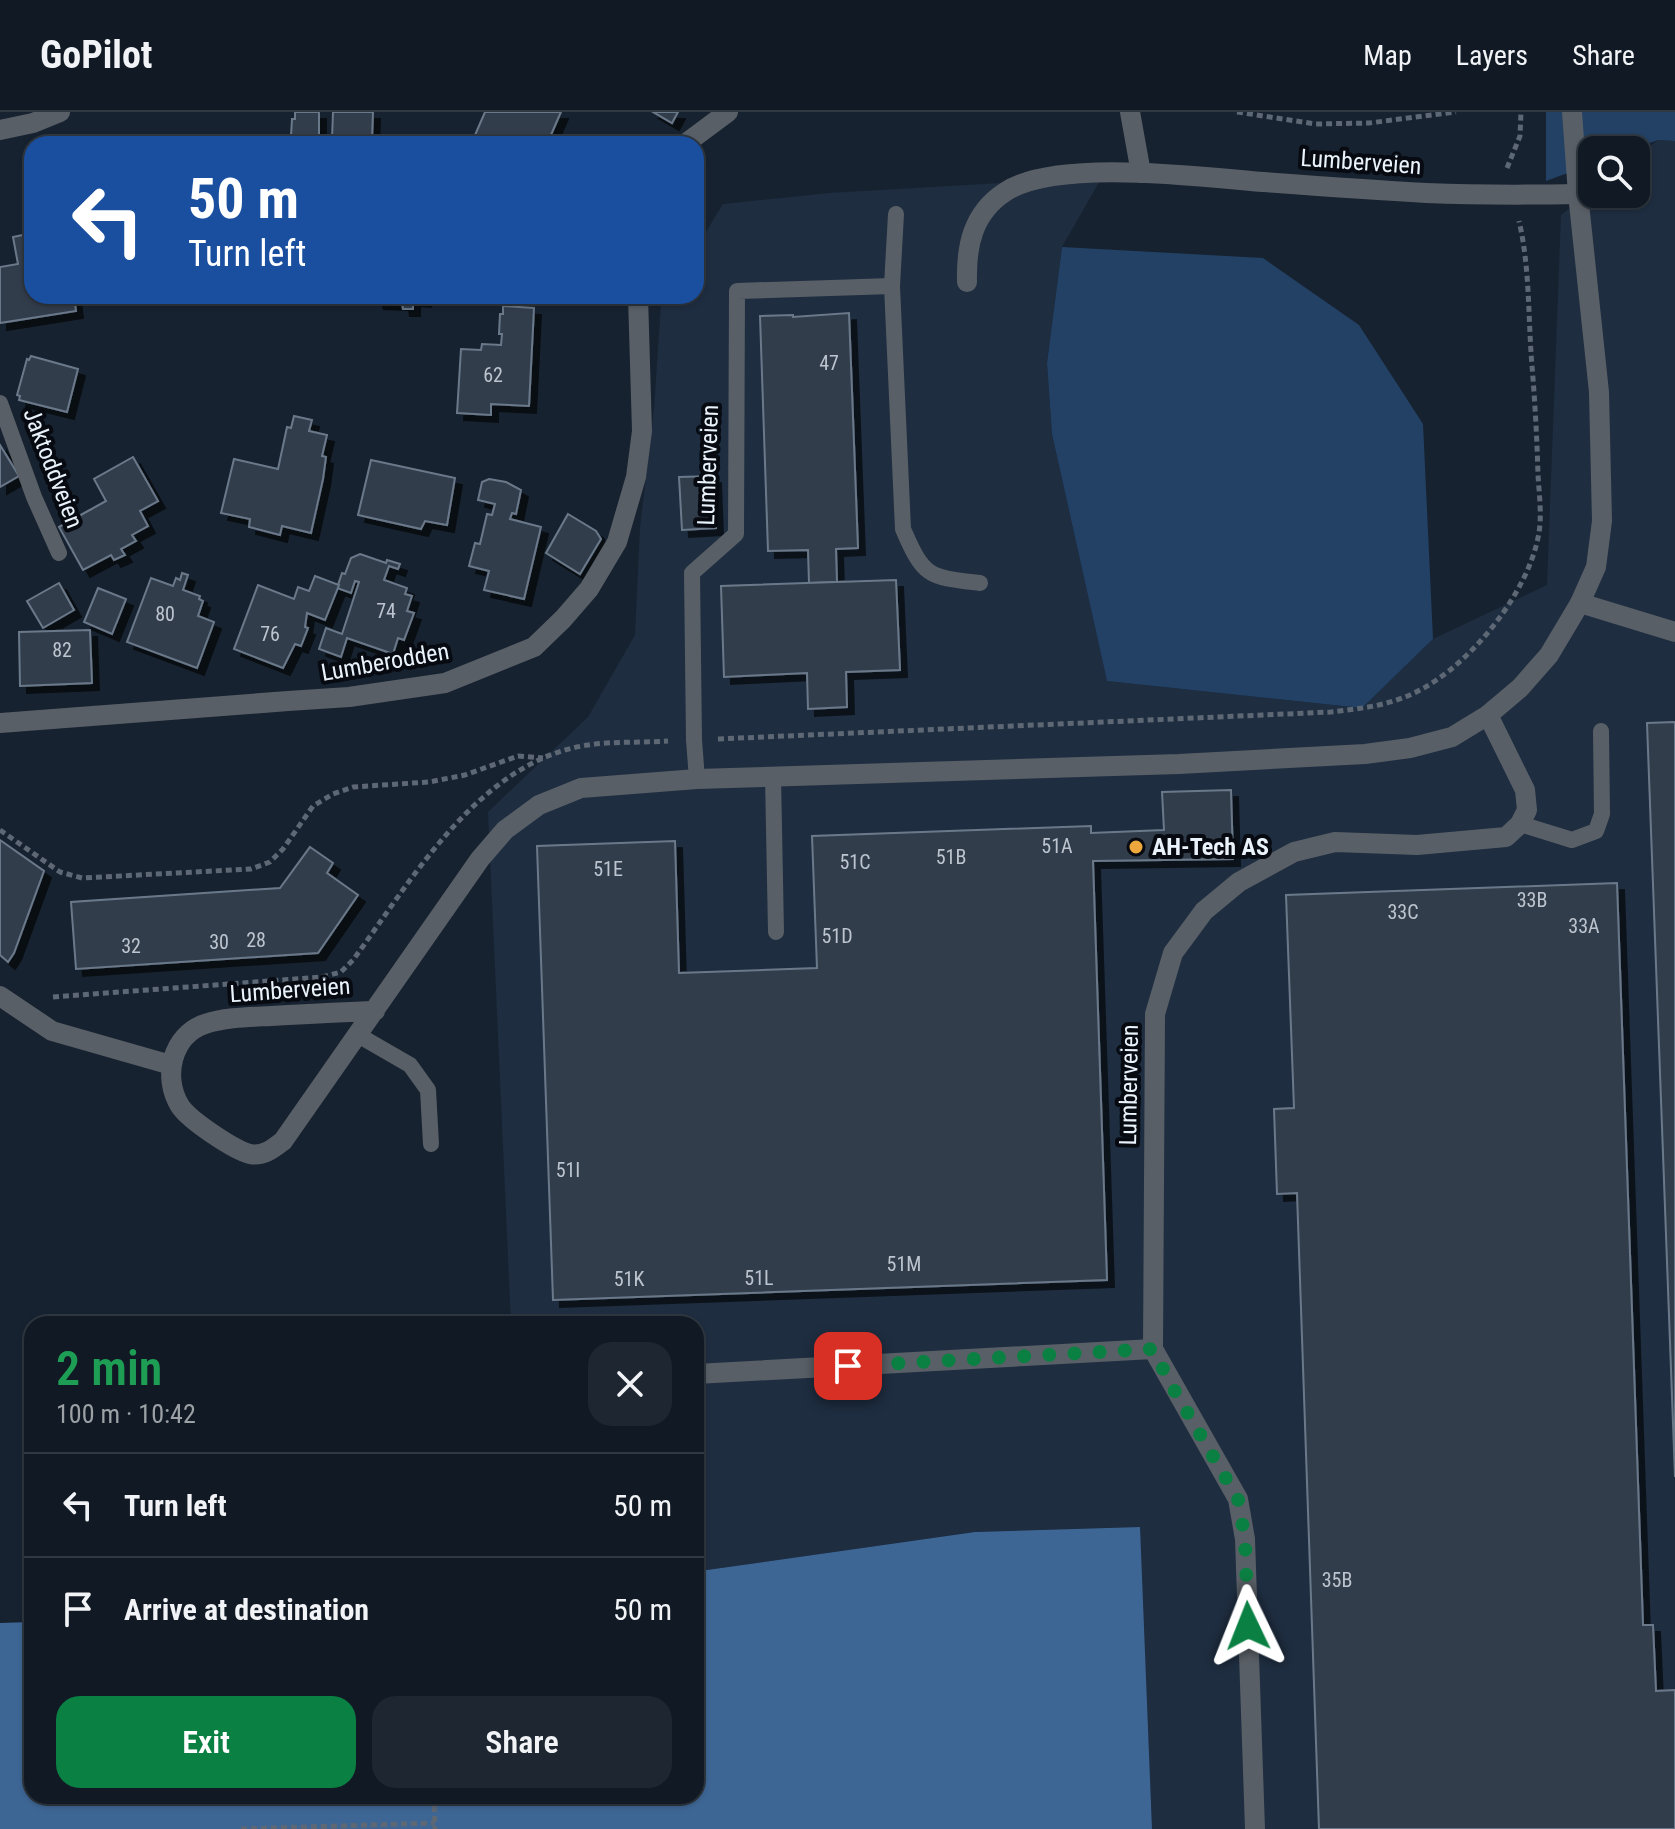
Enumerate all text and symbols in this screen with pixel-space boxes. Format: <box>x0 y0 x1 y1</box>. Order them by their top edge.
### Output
text: GoPilot <box>40 33 152 77</box>
text: Map <box>1363 39 1412 72</box>
text: Layers <box>1456 39 1528 72</box>
text: Share <box>1572 39 1635 72</box>
map controls <box>1578 136 1650 208</box>
button: search <box>1578 136 1650 208</box>
street label: Lumberveien <box>1300 144 1422 180</box>
text: 50 m <box>188 166 299 232</box>
icon: left <box>56 168 160 272</box>
text: Turn left <box>188 233 306 275</box>
house number: 47 <box>819 351 839 375</box>
house number: 62 <box>483 363 503 387</box>
street label: Jaktoddveien <box>17 404 89 532</box>
street label: Lumberveien <box>692 404 724 526</box>
house number: 74 <box>376 599 396 623</box>
house number: 80 <box>155 602 175 626</box>
house number: 76 <box>260 622 280 646</box>
street label: Lumberodden <box>319 637 451 687</box>
house number: 82 <box>52 638 72 662</box>
place label: AH-Tech AS <box>1152 833 1269 861</box>
house number: 51A <box>1041 834 1073 858</box>
marker: AH-Tech AS <box>1127 838 1145 856</box>
house number: 51B <box>936 845 966 869</box>
house number: 51C <box>839 850 871 874</box>
house number: 51E <box>593 857 623 881</box>
house number: 33B <box>1517 888 1547 912</box>
house number: 33C <box>1387 900 1419 924</box>
house number: 33A <box>1568 914 1600 938</box>
house number: 51D <box>821 924 853 948</box>
house number: 28 <box>246 928 266 952</box>
house number: 30 <box>209 930 229 954</box>
house number: 32 <box>121 934 141 958</box>
street label: Lumberveien <box>229 972 351 1008</box>
street label: Lumberveien <box>1114 1024 1144 1146</box>
house number: 51I <box>556 1158 580 1182</box>
house number: 51M <box>887 1252 921 1276</box>
house number: 51L <box>744 1266 774 1290</box>
house number: 51K <box>614 1267 644 1291</box>
pin <box>814 1332 882 1400</box>
text: 2 min <box>56 1340 162 1397</box>
button: close <box>588 1342 672 1426</box>
icon: arrive <box>826 1344 870 1388</box>
text: 100 m · 10:42 <box>56 1399 196 1429</box>
icon: left <box>56 1483 100 1527</box>
text: Turn left <box>124 1488 227 1523</box>
text: 50 m <box>613 1488 672 1523</box>
house number: 35B <box>1322 1568 1352 1592</box>
position arrow <box>1206 1584 1290 1668</box>
icon: arrive <box>56 1587 100 1631</box>
text: Arrive at destination <box>124 1592 369 1627</box>
text: 50 m <box>613 1592 672 1627</box>
button: Exit <box>56 1696 356 1788</box>
button: Share <box>372 1696 672 1788</box>

